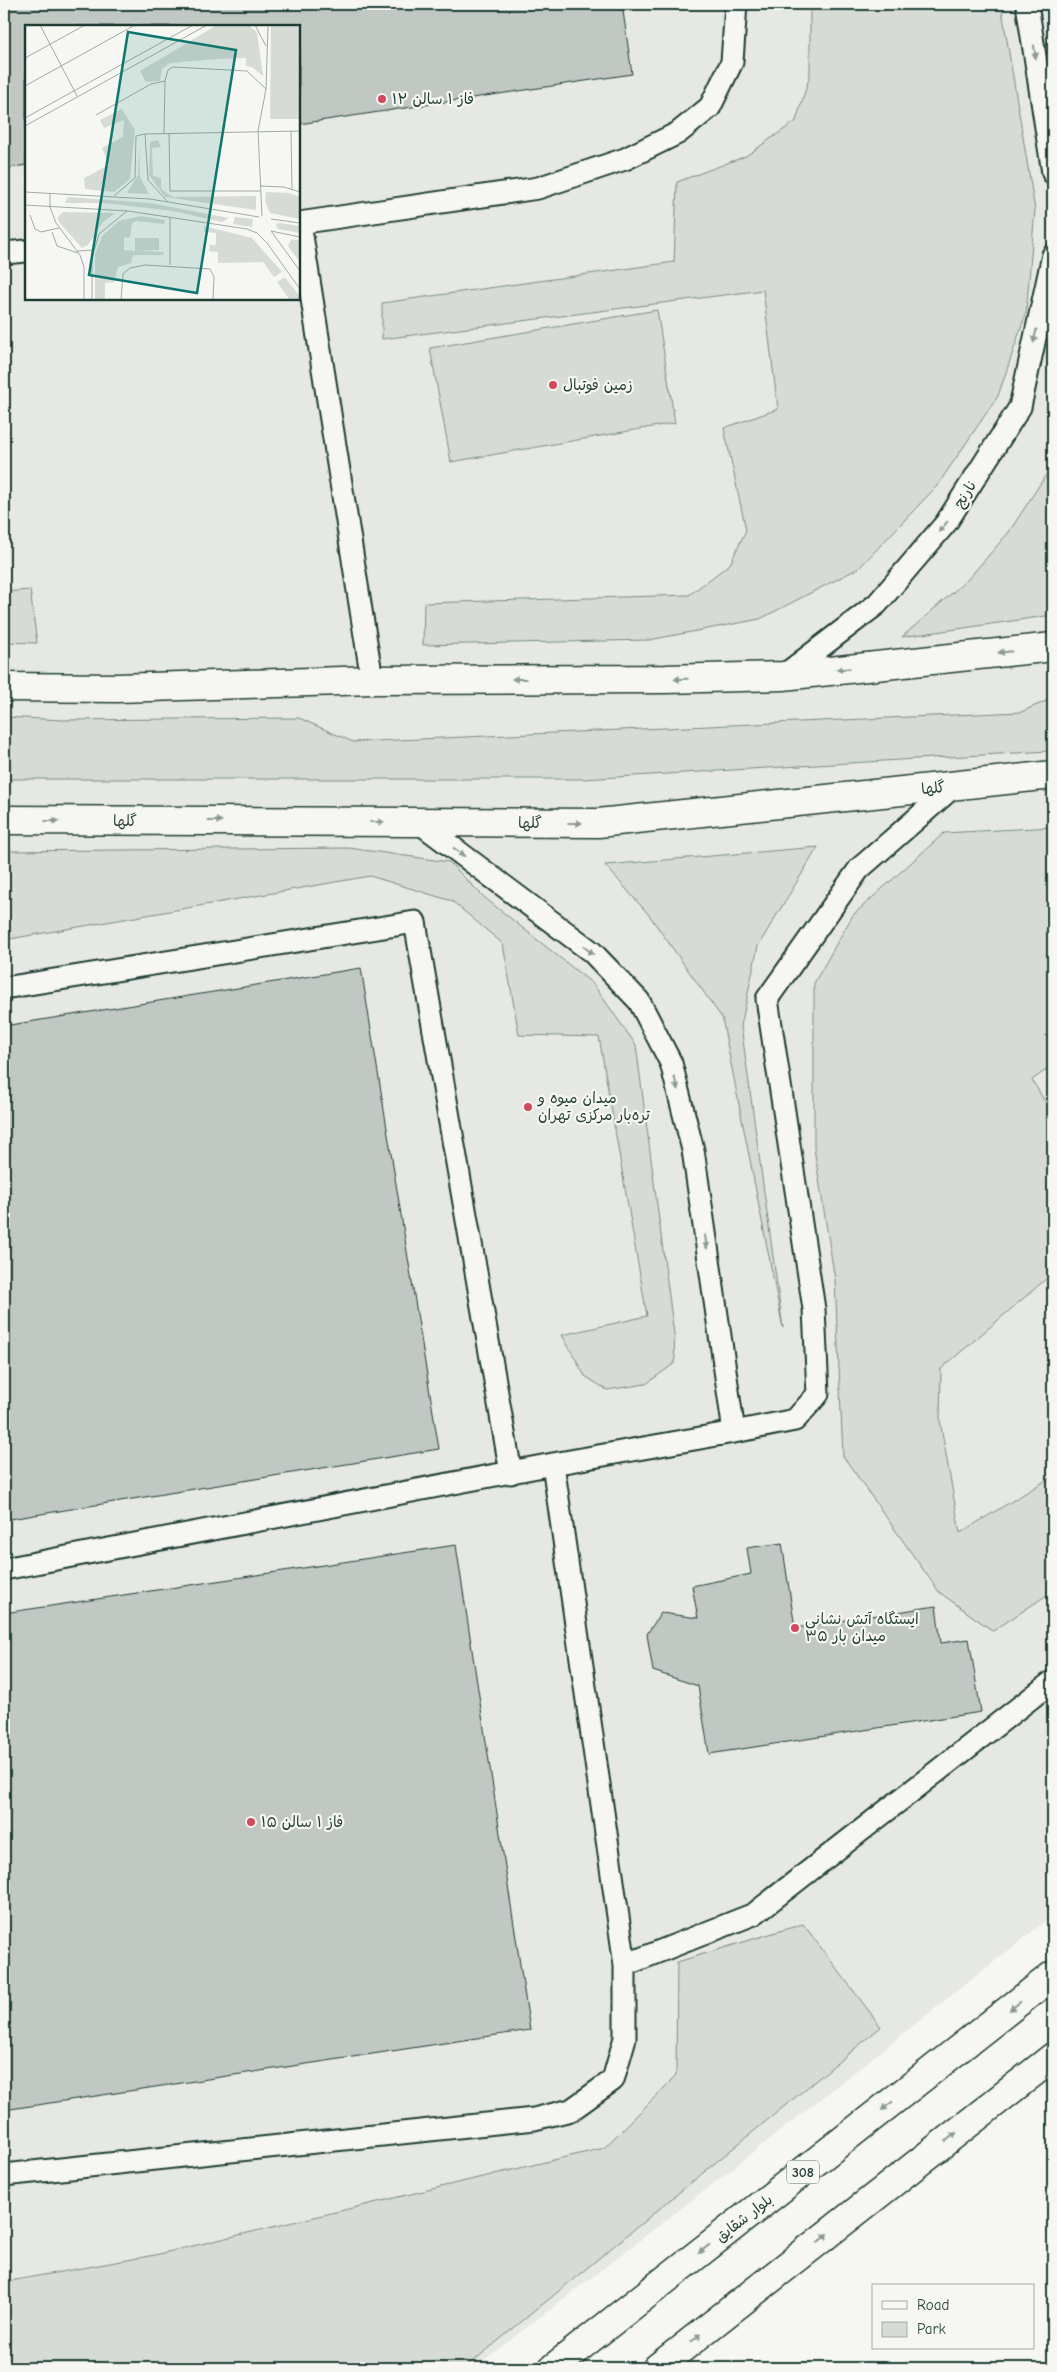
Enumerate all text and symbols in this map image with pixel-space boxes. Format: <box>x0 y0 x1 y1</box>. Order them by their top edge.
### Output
inset map <box>25 25 300 300</box>
one-way arrow <box>1031 44 1039 60</box>
place label: فاز ۱ سالن ۱۲ <box>392 90 474 108</box>
marker: فاز ۱ سالن ۱۲ <box>376 93 388 105</box>
one-way arrow <box>1031 329 1039 344</box>
place label: زمین فوتبال <box>563 376 633 394</box>
marker: زمین فوتبال <box>547 379 559 391</box>
street label: نارنج <box>950 477 981 512</box>
one-way arrow <box>937 520 948 533</box>
one-way arrow <box>996 648 1012 656</box>
one-way arrow <box>835 665 851 673</box>
one-way arrow <box>510 675 526 683</box>
one-way arrow <box>673 675 689 683</box>
street label: گلها <box>920 778 946 798</box>
street label: گلها <box>113 812 137 830</box>
street label: گلها <box>518 814 542 832</box>
one-way arrow <box>45 817 61 825</box>
one-way arrow <box>207 818 223 826</box>
one-way arrow <box>370 818 386 826</box>
one-way arrow <box>567 819 583 827</box>
one-way arrow <box>452 847 466 857</box>
one-way arrow <box>582 944 595 955</box>
one-way arrow <box>672 1075 680 1090</box>
place label: میدان میوه و تره‌بار مرکزی تهران <box>537 1089 650 1124</box>
marker: میدان میوه و تره‌بار مرکزی تهران <box>522 1101 534 1113</box>
one-way arrow <box>703 1235 711 1251</box>
place label: ایستگاه آتش نشانی ۳۵ میدان بار <box>805 1610 919 1645</box>
marker: ایستگاه آتش نشانی ۳۵ میدان بار <box>789 1622 801 1634</box>
place label: فاز ۱ سالن ۱۵ <box>261 1813 343 1831</box>
marker: فاز ۱ سالن ۱۵ <box>245 1816 257 1828</box>
one-way arrow <box>1009 2000 1022 2011</box>
one-way arrow <box>881 2100 894 2111</box>
one-way arrow <box>944 2132 957 2143</box>
road number: 308 <box>787 2160 819 2184</box>
street label: بلوار شقایق <box>712 2190 776 2246</box>
one-way arrow <box>816 2232 829 2243</box>
one-way arrow <box>698 2244 711 2255</box>
legend <box>872 2284 1034 2350</box>
text: Road <box>917 2296 949 2314</box>
text: Park <box>917 2320 946 2338</box>
one-way arrow <box>689 2333 702 2344</box>

